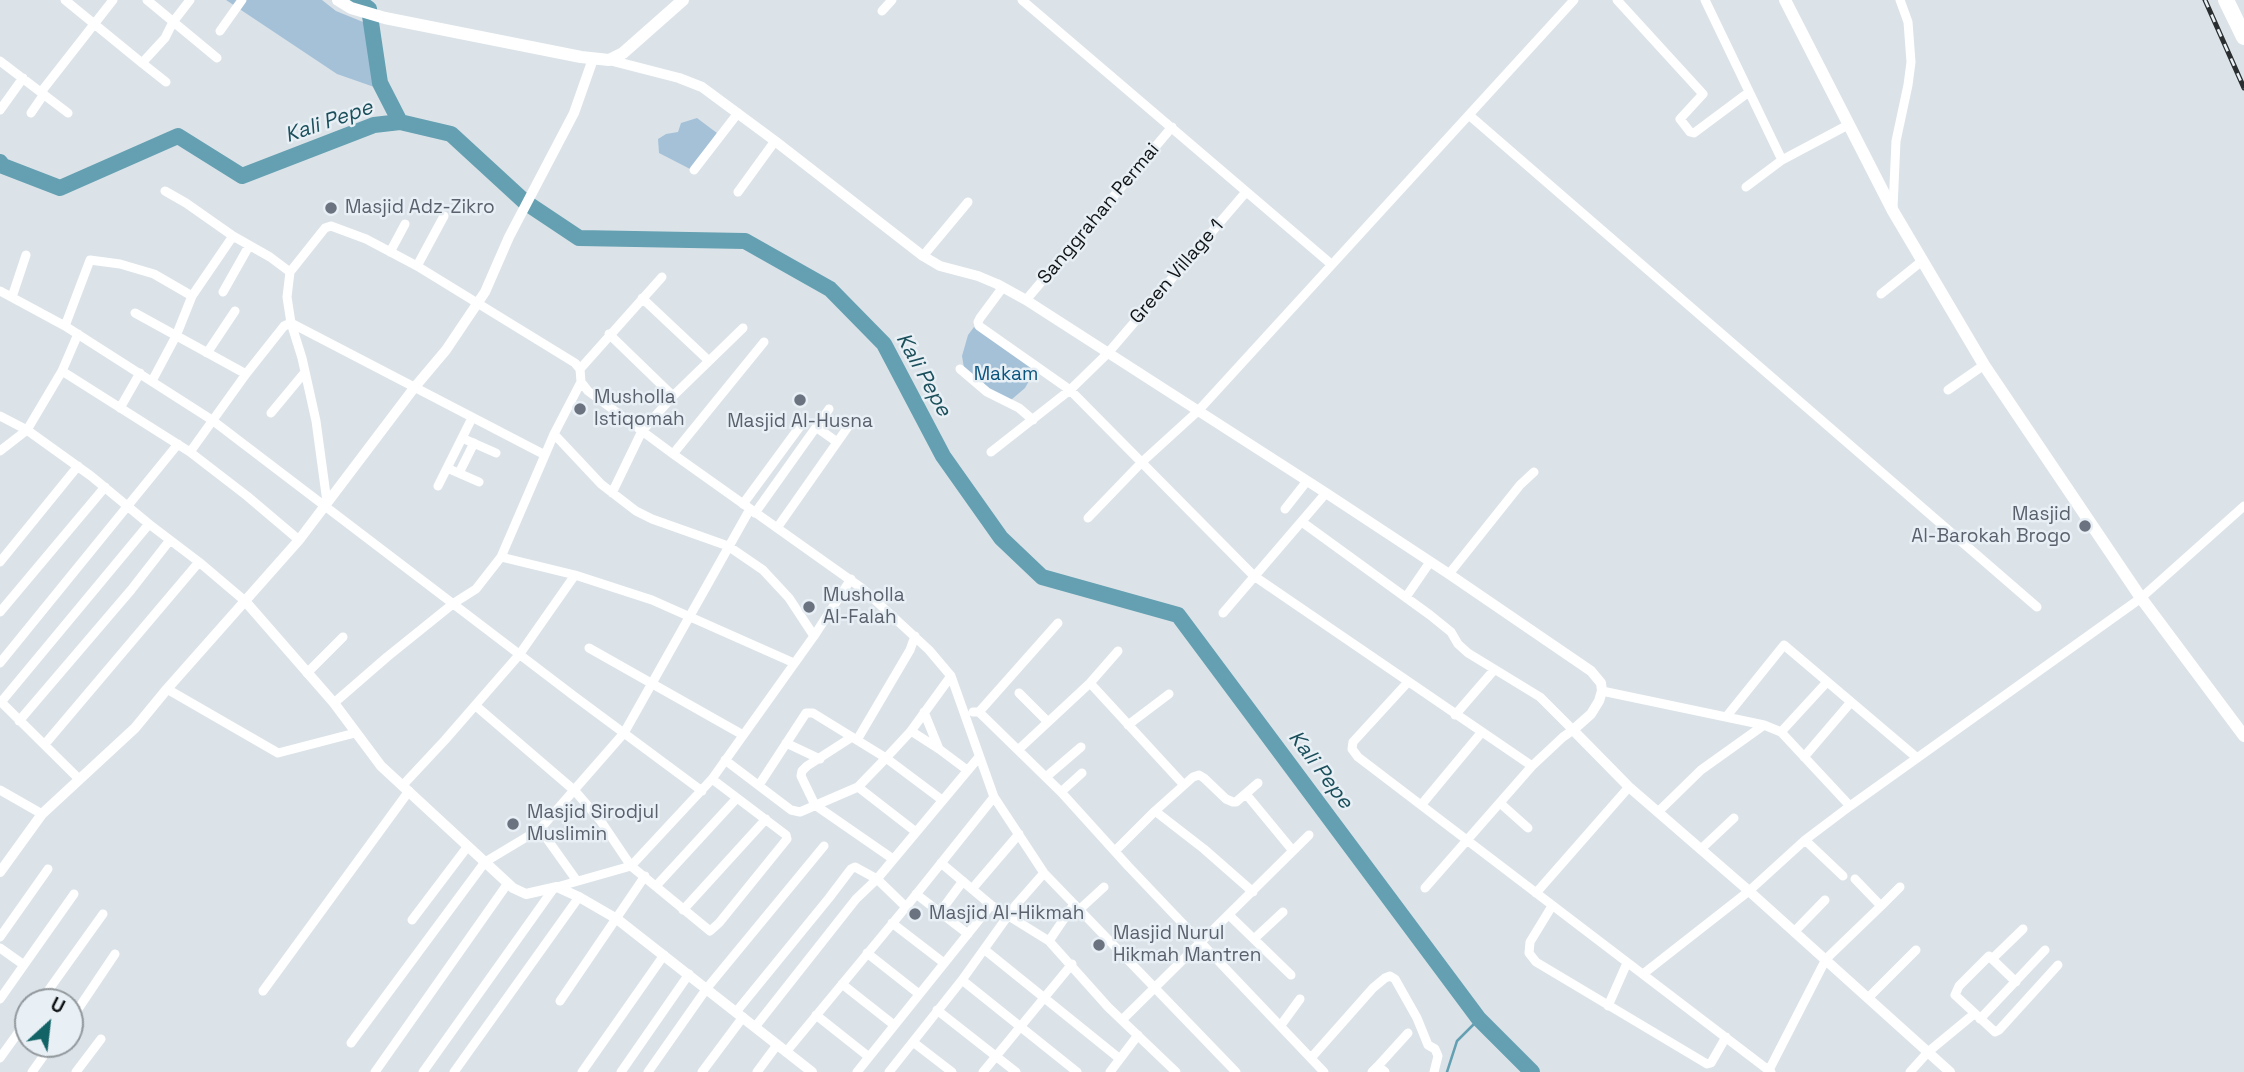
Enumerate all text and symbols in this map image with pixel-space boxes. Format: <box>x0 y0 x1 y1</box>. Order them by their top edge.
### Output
water label: Kali Pepe <box>282 95 376 149</box>
street label: Sanggrahan Permai <box>1033 139 1165 289</box>
place label: Masjid Adz-Zikro <box>345 197 495 219</box>
marker: Masjid Adz-Zikro <box>323 200 339 216</box>
street label: Green Village 1 <box>1125 215 1229 329</box>
water label: Kali Pepe <box>890 329 956 421</box>
park label: Makam <box>974 364 1038 386</box>
place label: Musholla Istiqomah <box>594 387 685 431</box>
marker: Masjid Al-Husna <box>792 392 808 408</box>
marker: Musholla Istiqomah <box>572 401 588 417</box>
place label: Masjid Al-Husna <box>727 411 873 433</box>
place label: Masjid Al-Barokah Brogo <box>1911 504 2071 548</box>
marker: Masjid Al-Barokah Brogo <box>2077 518 2093 534</box>
place label: Musholla Al-Falah <box>823 585 905 629</box>
marker: Musholla Al-Falah <box>801 599 817 615</box>
water label: Kali Pepe <box>1282 726 1358 814</box>
place label: Masjid Sirodjul Muslimin <box>527 802 659 846</box>
marker: Masjid Sirodjul Muslimin <box>505 816 521 832</box>
place label: Masjid Al-Hikmah <box>929 903 1084 925</box>
marker: Masjid Al-Hikmah <box>907 906 923 922</box>
place label: Masjid Nurul Hikmah Mantren <box>1113 923 1261 967</box>
marker: Masjid Nurul Hikmah Mantren <box>1091 937 1107 953</box>
north arrow <box>14 988 84 1058</box>
text: U <box>46 992 69 1020</box>

